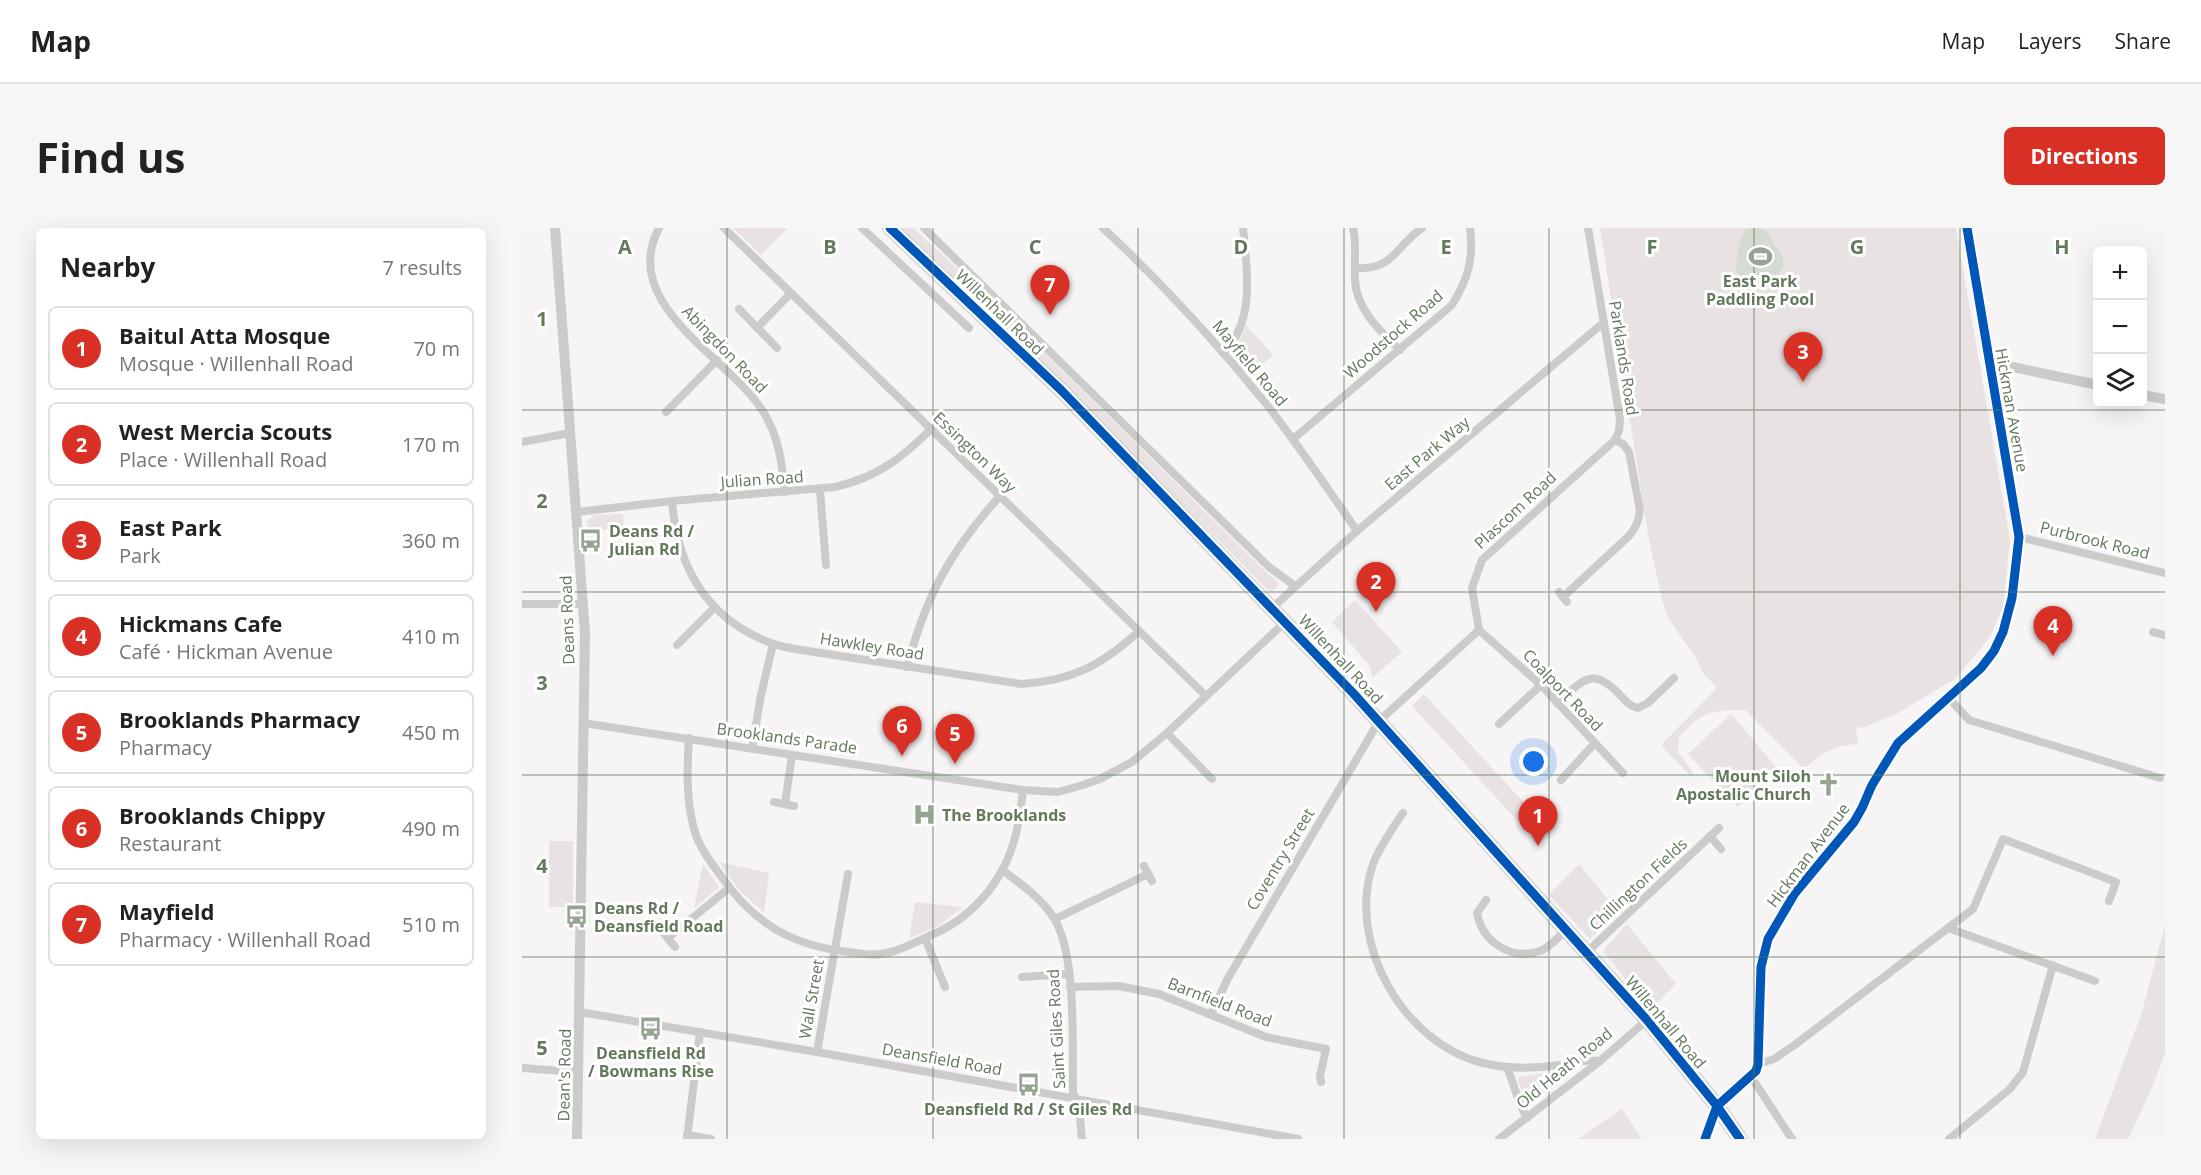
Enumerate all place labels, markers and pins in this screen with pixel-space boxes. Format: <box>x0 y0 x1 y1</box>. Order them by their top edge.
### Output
sports icon: East Park Paddling Pool <box>1747 243 1773 269</box>
pin: 7 <box>1030 266 1070 315</box>
place label: East Park Paddling Pool <box>1706 270 1814 310</box>
pin: 3 <box>1784 332 1822 382</box>
place label: Deans Rd / Julian Rd <box>607 520 694 560</box>
bus stop icon: Deans Rd / Julian Rd <box>578 527 604 553</box>
pin: 2 <box>1356 562 1396 612</box>
pin: 4 <box>2034 606 2072 656</box>
pin: 6 <box>882 706 922 756</box>
pin: 5 <box>936 714 974 764</box>
place label: Mount Siloh Apostalic Church <box>1676 765 1811 805</box>
church icon: Mount Siloh Apostalic Church <box>1816 772 1842 798</box>
pin: 1 <box>1518 796 1558 846</box>
hospital icon: The Brooklands <box>911 802 937 828</box>
place label: The Brooklands <box>942 804 1066 826</box>
place label: Deans Rd / Deansfield Road <box>594 897 723 937</box>
bus stop icon: Deans Rd / Deansfield Road <box>563 904 589 930</box>
bus stop icon: Deansfield Rd / Bowmans Rise <box>638 1015 664 1041</box>
place label: Deansfield Rd / Bowmans Rise <box>588 1042 714 1082</box>
bus stop icon: Deansfield Rd / St Giles Rd <box>1015 1071 1041 1097</box>
place label: Deansfield Rd / St Giles Rd <box>924 1098 1132 1120</box>

